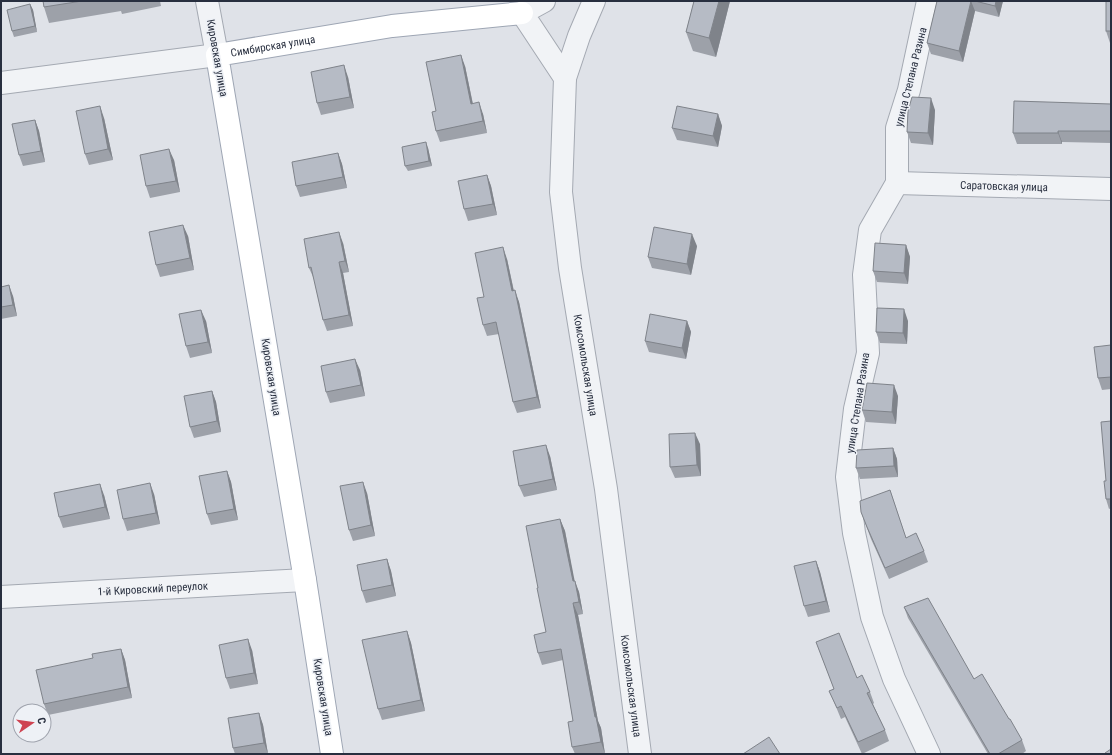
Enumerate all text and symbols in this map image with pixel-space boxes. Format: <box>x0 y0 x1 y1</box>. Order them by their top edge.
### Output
street label: Кировская улица <box>204 18 230 98</box>
street label: улица Степана Разина <box>892 26 930 128</box>
street label: Симбирская улица <box>230 32 316 59</box>
street label: Саратовская улица <box>960 178 1048 194</box>
street label: Комсомольская улица <box>571 313 601 417</box>
street label: Кировская улица <box>258 337 284 417</box>
street label: улица Степана Разина <box>844 352 872 454</box>
street label: 1-й Кировский переулок <box>97 579 209 598</box>
street label: Комсомольская улица <box>618 634 644 738</box>
street label: Кировская улица <box>310 657 336 737</box>
north arrow <box>12 703 52 743</box>
text: С <box>34 716 48 725</box>

